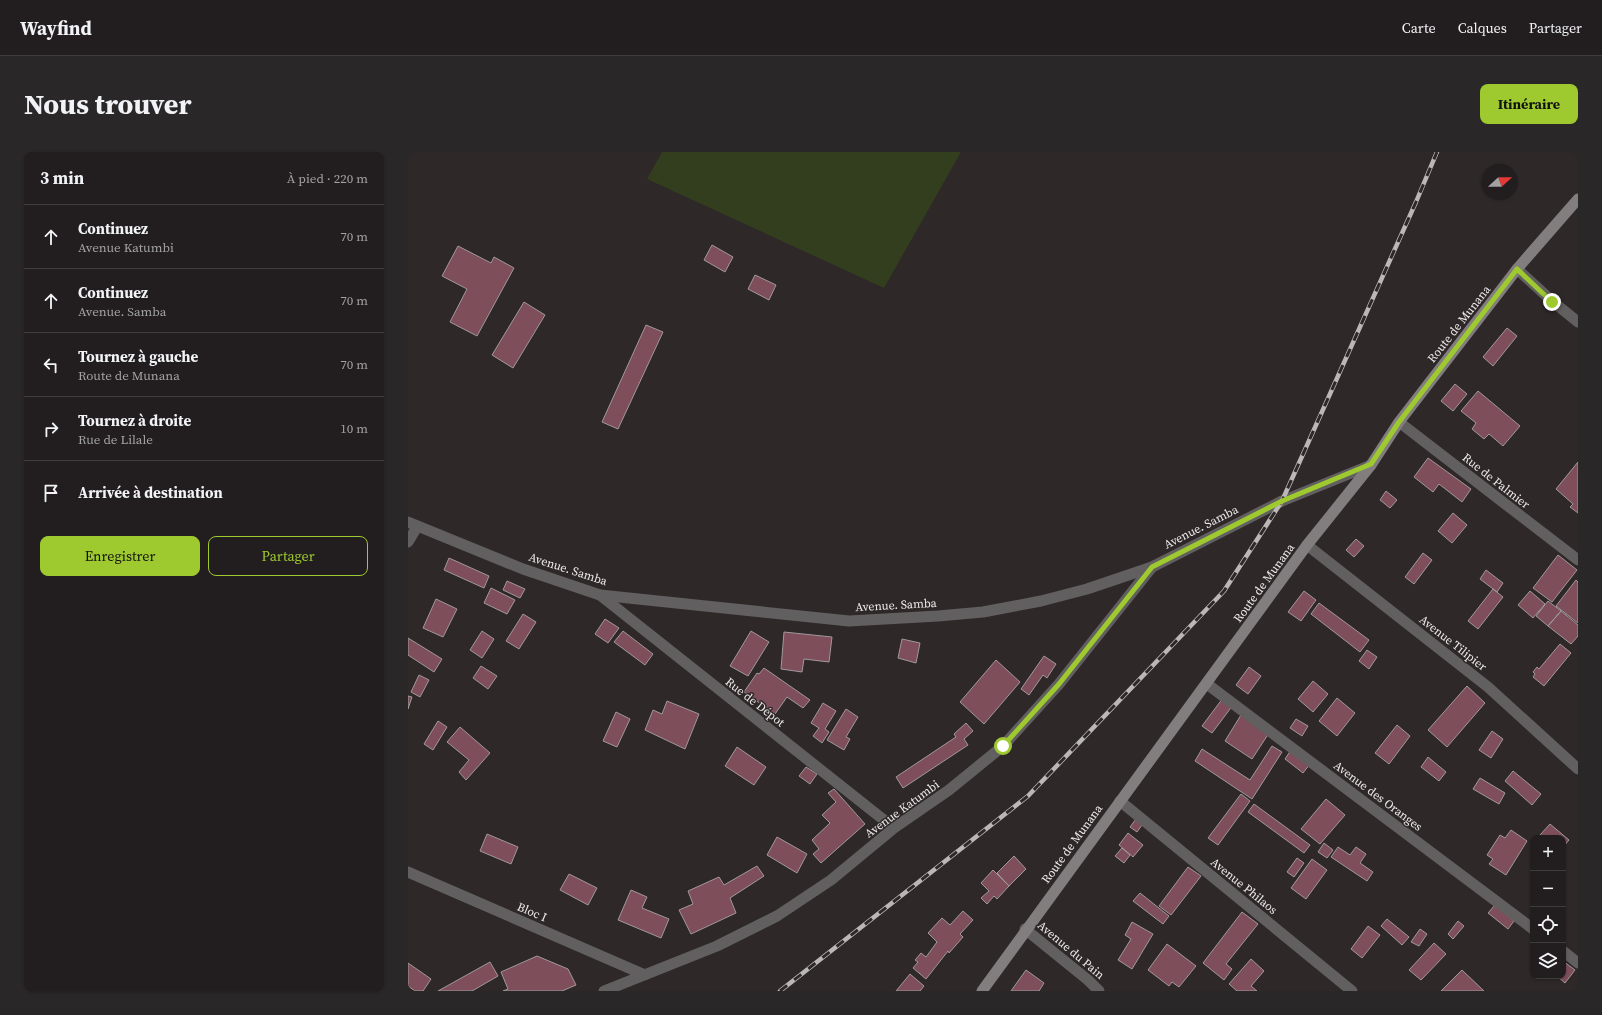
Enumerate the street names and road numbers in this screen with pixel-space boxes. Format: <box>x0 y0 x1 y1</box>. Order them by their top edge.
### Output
street label: Route de Munana <box>1424 281 1495 366</box>
street label: Rue de Palmier <box>1459 450 1533 512</box>
street label: Avenue. Samba <box>1161 501 1242 553</box>
street label: Route de Munana <box>1230 540 1299 626</box>
street label: Avenue. Samba <box>527 549 610 589</box>
street label: Avenue. Samba <box>855 595 938 615</box>
street label: Avenue Tilipier <box>1416 612 1490 674</box>
street label: Rue de Dépot <box>722 674 788 730</box>
street label: Avenue des Oranges <box>1330 757 1426 835</box>
street label: Avenue Katumbi <box>862 776 943 841</box>
street label: Route de Munana <box>1038 801 1107 887</box>
street label: Avenue Philaos <box>1207 854 1281 918</box>
street label: Bloc I <box>515 899 549 925</box>
street label: Avenue du Pain <box>1034 917 1108 983</box>

